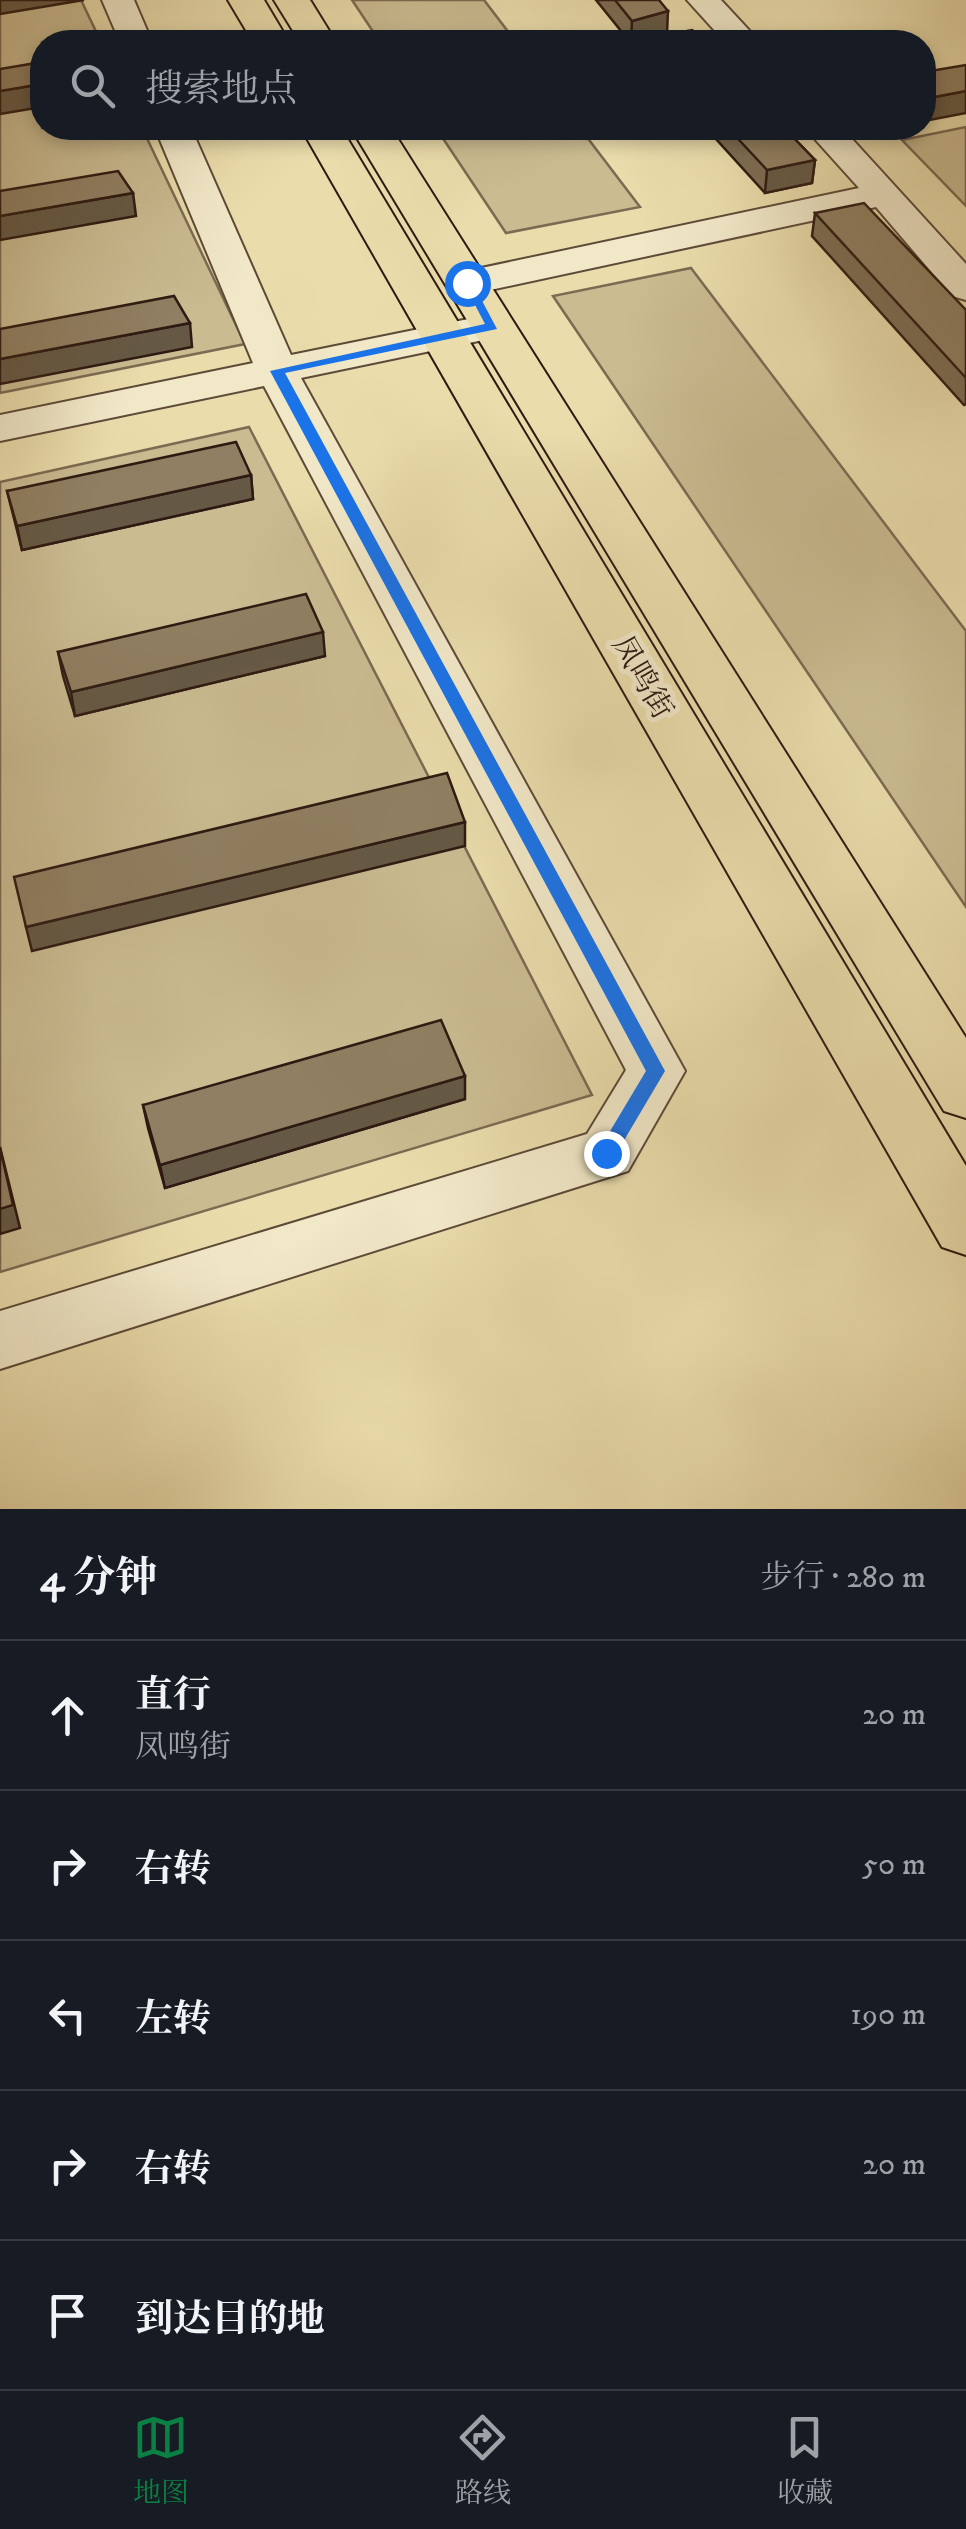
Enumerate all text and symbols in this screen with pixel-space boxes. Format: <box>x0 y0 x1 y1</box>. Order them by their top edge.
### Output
search box <box>30 30 936 140</box>
icon: search <box>65 58 120 113</box>
text: 搜索地点 <box>145 66 297 114</box>
route start <box>445 261 491 307</box>
street label: 凤鸣街 <box>603 630 680 726</box>
route end <box>584 1131 630 1177</box>
text: 4 分钟 <box>40 1553 157 1605</box>
text: 步行 · 280 m <box>761 1558 926 1598</box>
text: 直行 <box>135 1672 211 1720</box>
icon: ahead <box>40 1688 95 1743</box>
text: 20 m <box>862 1695 926 1735</box>
text: 凤鸣街 <box>135 1728 231 1768</box>
icon: right <box>40 1838 95 1893</box>
text: 50 m <box>862 1845 926 1885</box>
text: 右转 <box>135 1846 211 1894</box>
icon: left <box>40 1988 95 2043</box>
text: 190 m <box>850 1995 926 2035</box>
text: 左转 <box>135 1996 211 2044</box>
icon: right <box>40 2138 95 2193</box>
text: 20 m <box>862 2145 926 2185</box>
text: 右转 <box>135 2146 211 2194</box>
icon: arrive <box>40 2288 95 2343</box>
text: 到达目的地 <box>135 2296 325 2344</box>
tab: 地图 <box>133 2410 189 2511</box>
tab: 路线 <box>455 2410 511 2511</box>
tab: 收藏 <box>777 2410 833 2511</box>

